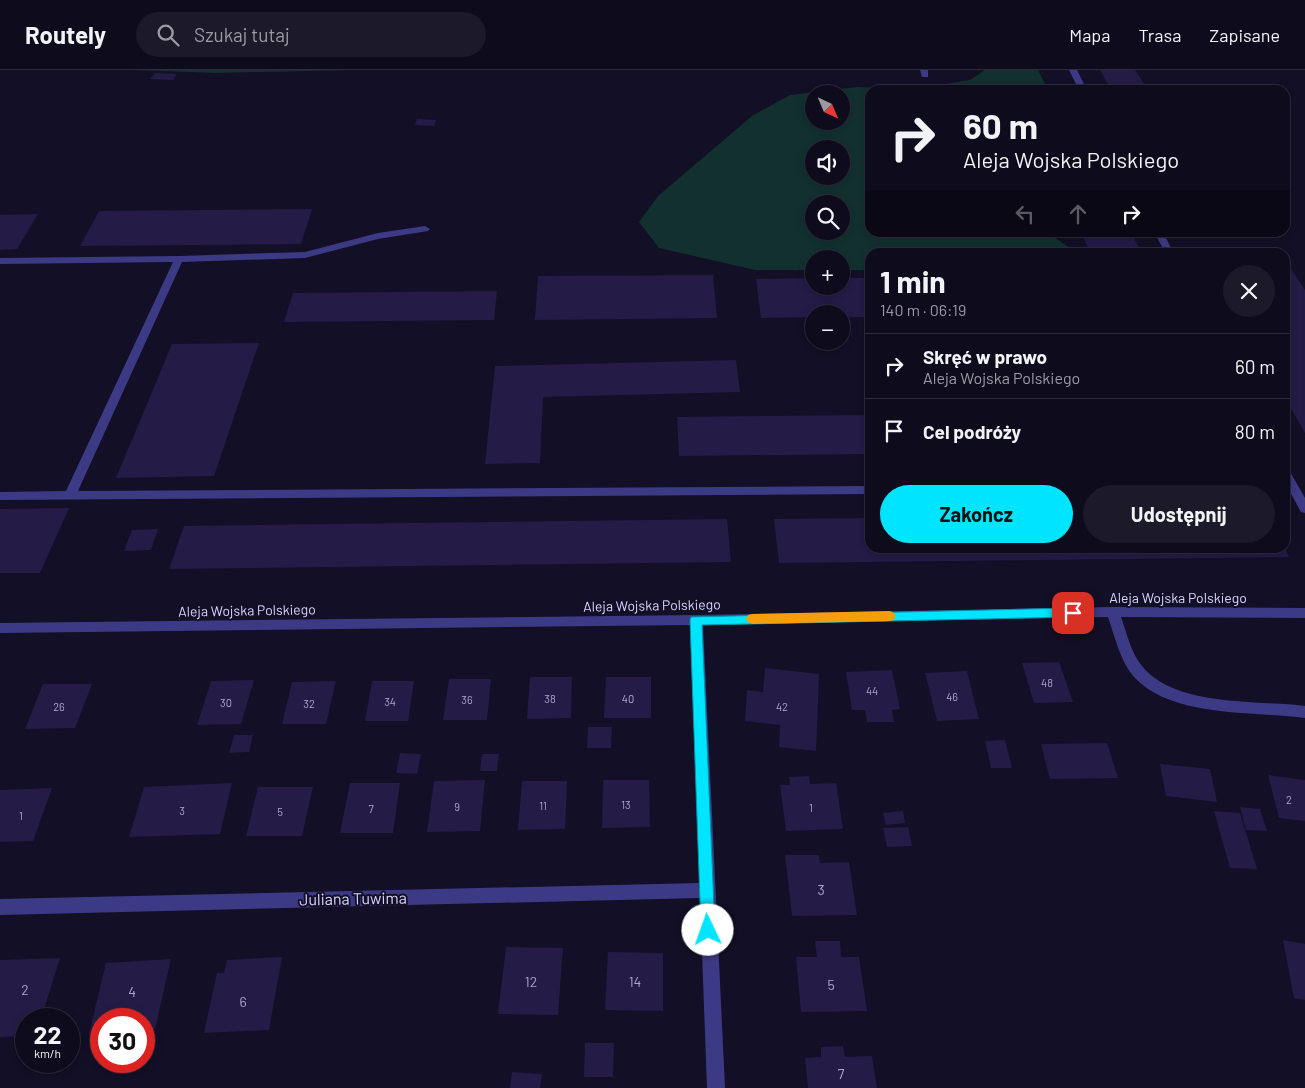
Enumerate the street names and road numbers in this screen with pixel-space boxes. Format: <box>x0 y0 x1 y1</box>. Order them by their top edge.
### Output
street label: Aleja Wojska Polskiego <box>1109 589 1247 606</box>
street label: Aleja Wojska Polskiego <box>583 595 721 615</box>
street label: Aleja Wojska Polskiego <box>178 600 316 620</box>
street label: Juliana Tuwima <box>299 888 407 908</box>

